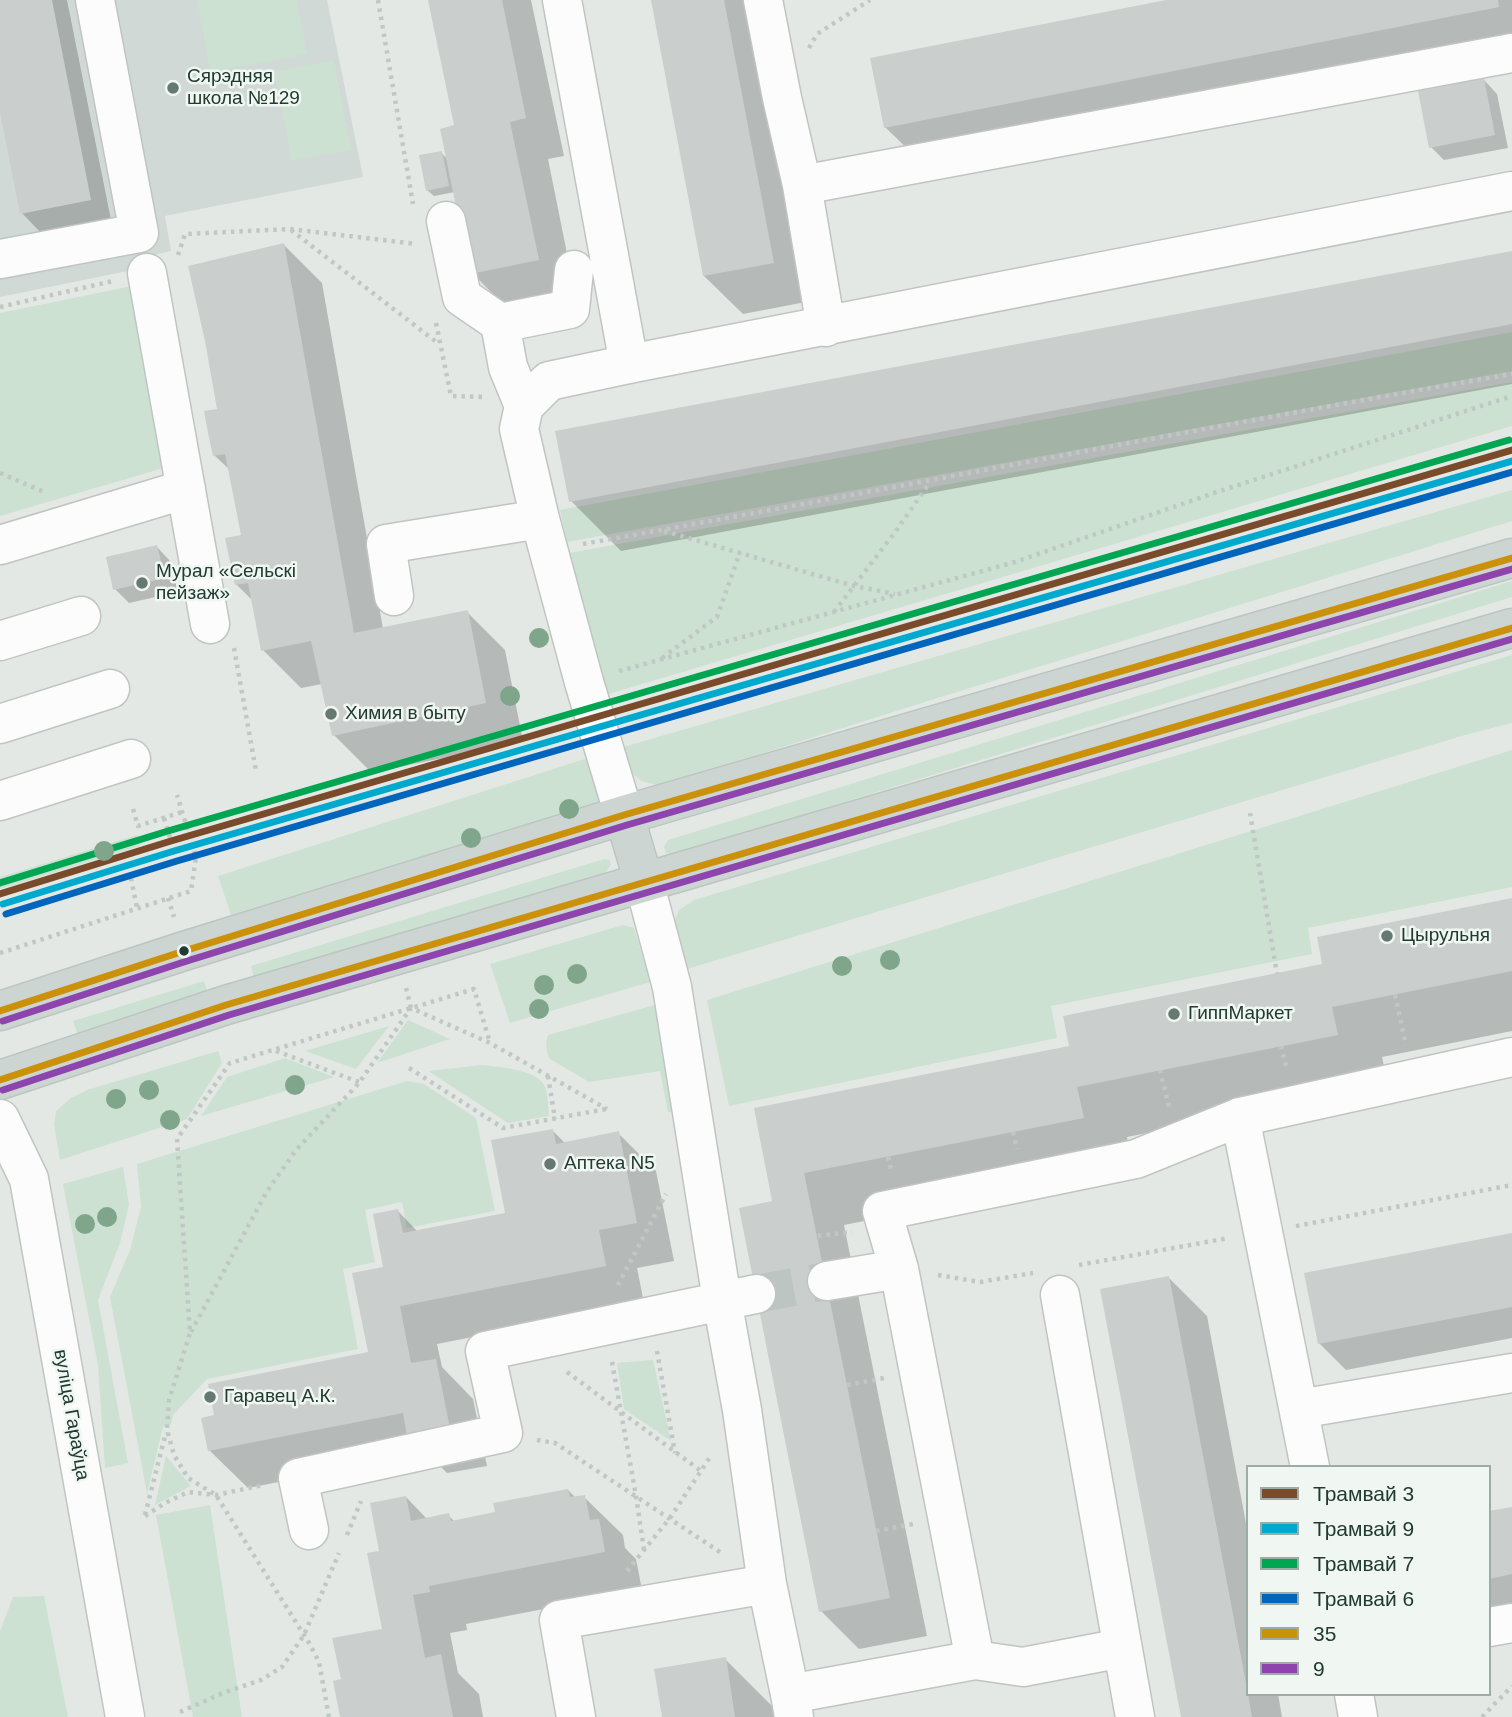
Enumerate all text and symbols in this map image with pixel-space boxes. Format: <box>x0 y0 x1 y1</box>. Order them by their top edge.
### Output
place label: Сярэдняя школа №129 <box>187 66 300 110</box>
marker: Сярэдняя школа №129 <box>165 80 181 96</box>
place label: Мурал «Сельскі пейзаж» <box>156 561 296 605</box>
marker: Мурал «Сельскі пейзаж» <box>134 575 150 591</box>
place label: Химия в быту <box>345 703 466 725</box>
marker: Химия в быту <box>323 706 339 722</box>
place label: Цырульня <box>1401 925 1490 947</box>
marker: Цырульня <box>1379 928 1395 944</box>
unlabelled marker <box>177 944 191 958</box>
place label: ГиппМаркет <box>1188 1003 1293 1025</box>
marker: ГиппМаркет <box>1166 1006 1182 1022</box>
place label: Аптека N5 <box>564 1153 655 1175</box>
marker: Аптека N5 <box>542 1156 558 1172</box>
street label: вуліца Гараўца <box>48 1348 94 1482</box>
place label: Гаравец А.К. <box>224 1386 336 1408</box>
marker: Гаравец А.К. <box>202 1389 218 1405</box>
legend <box>1246 1465 1491 1696</box>
text: Трамвай 3 <box>1313 1482 1414 1505</box>
text: Трамвай 9 <box>1313 1517 1414 1540</box>
text: Трамвай 7 <box>1313 1552 1414 1575</box>
text: Трамвай 6 <box>1313 1587 1414 1610</box>
text: 35 <box>1313 1622 1336 1645</box>
text: 9 <box>1313 1657 1325 1680</box>

